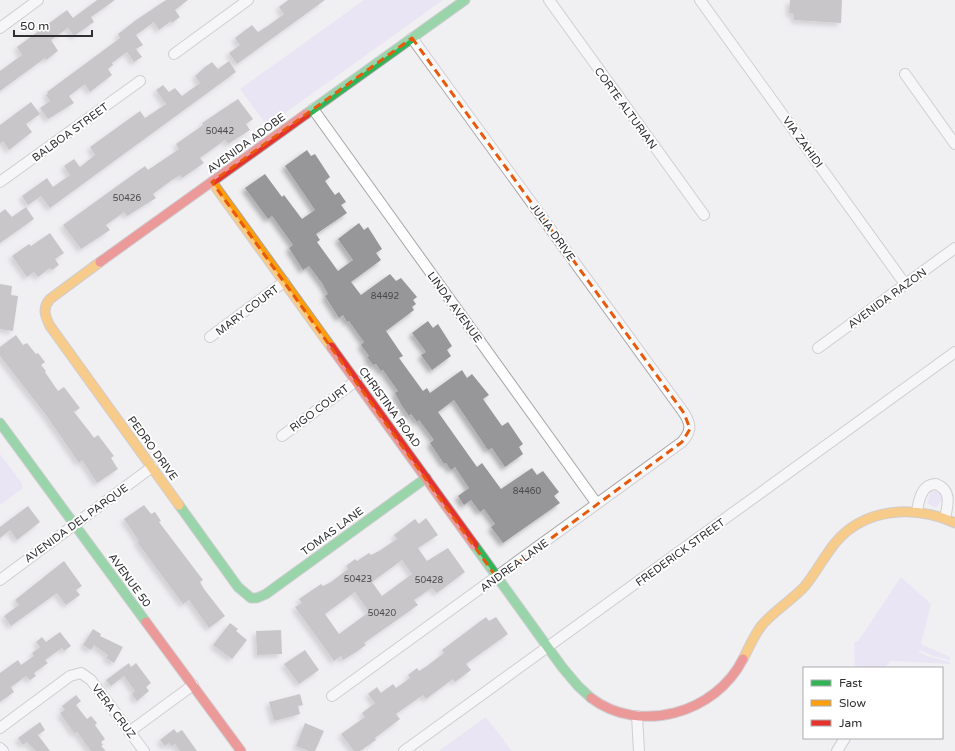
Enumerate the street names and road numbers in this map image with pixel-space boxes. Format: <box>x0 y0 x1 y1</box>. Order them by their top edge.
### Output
street label: CORTE ALTURIAN <box>592 65 660 152</box>
street label: BALBOA STREET <box>30 100 111 164</box>
street label: AVENIDA ADOBE <box>205 111 288 176</box>
street label: VIA ZAHIDI <box>780 114 825 170</box>
street label: JULIA DRIVE <box>527 201 578 264</box>
street label: AVENIDA RAZON <box>845 265 929 331</box>
street label: LINDA AVENUE <box>425 269 485 345</box>
street label: MARY COURT <box>213 282 282 338</box>
street label: CHRISTINA ROAD <box>356 365 423 450</box>
street label: RIGO COURT <box>287 382 352 435</box>
street label: PEDRO DRIVE <box>125 414 180 483</box>
street label: AVENIDA DEL PARQUE <box>22 481 131 565</box>
street label: TOMAS LANE <box>299 504 366 558</box>
street label: FREDERICK STREET <box>633 515 728 589</box>
street label: ANDREA LANE <box>478 536 551 595</box>
street label: AVENUE 50 <box>106 551 153 610</box>
street label: VERA CRUZ <box>89 682 138 741</box>

